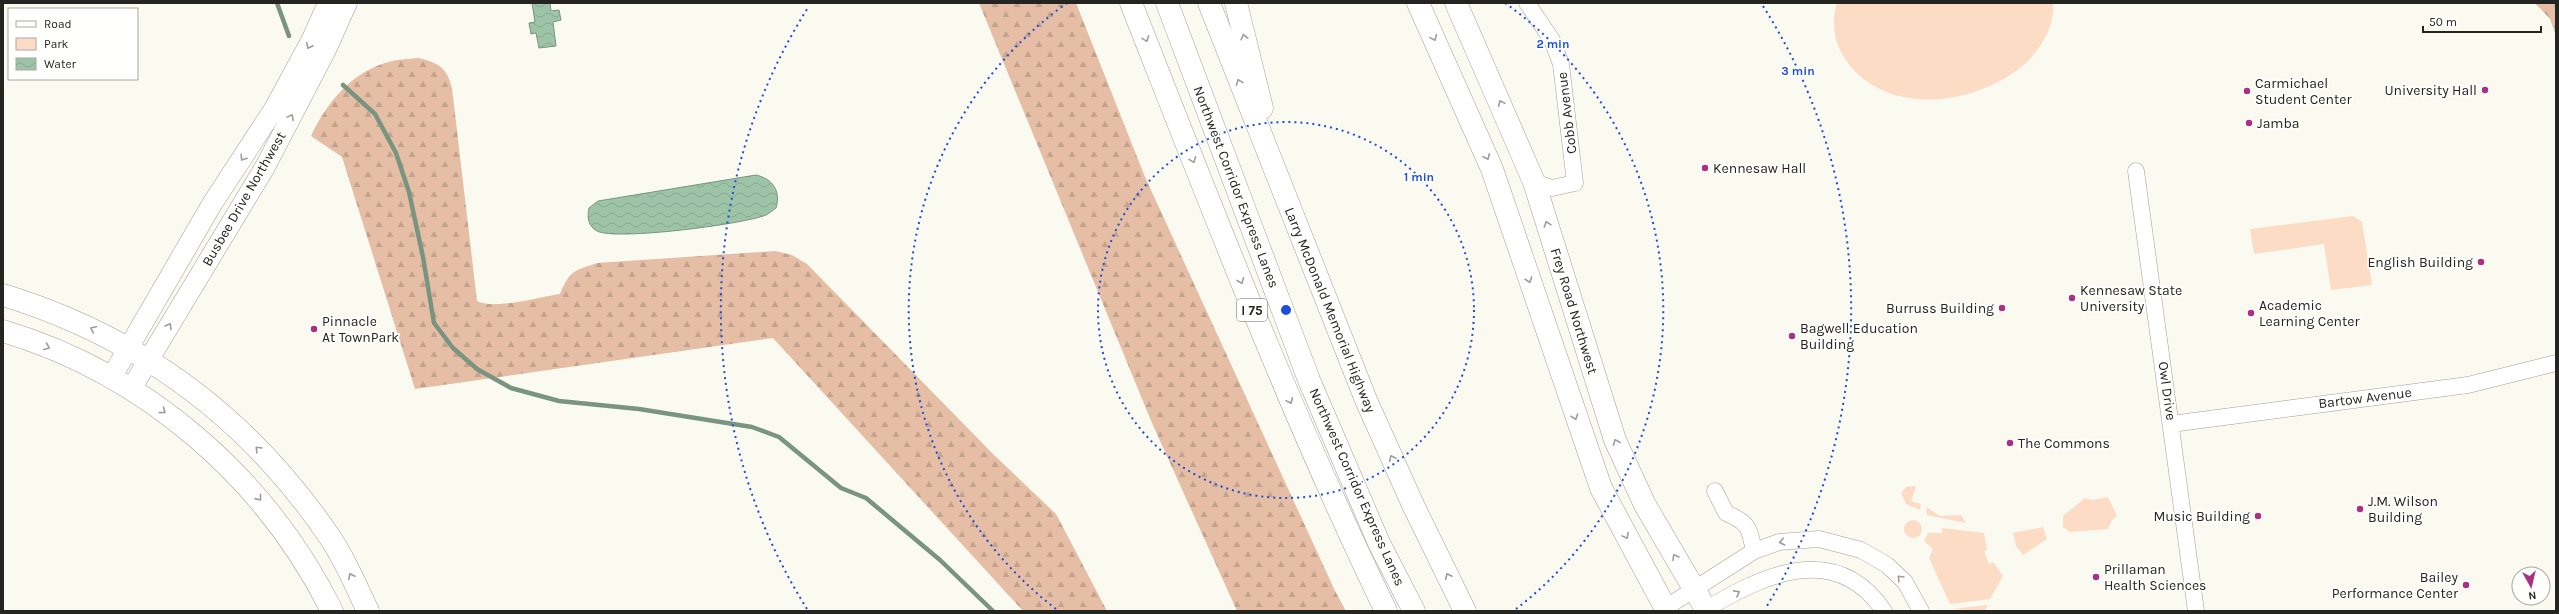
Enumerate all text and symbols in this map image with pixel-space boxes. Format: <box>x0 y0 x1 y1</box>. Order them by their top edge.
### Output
legend <box>8 8 138 80</box>
scale bar <box>2423 8 2541 34</box>
text: 50 m <box>2429 15 2457 29</box>
text: Road <box>44 17 72 31</box>
one-way arrow <box>1240 33 1249 40</box>
one-way arrow <box>1429 34 1437 42</box>
one-way arrow <box>1141 36 1149 43</box>
text: Park <box>44 37 69 51</box>
text: 2 min <box>1536 37 1570 51</box>
one-way arrow <box>306 42 313 49</box>
text: Water <box>44 57 77 71</box>
text: 3 min <box>1781 64 1815 78</box>
street label: Cobb Avenue <box>1554 71 1580 155</box>
place label: Carmichael Student Center <box>2255 75 2352 108</box>
one-way arrow <box>1236 79 1244 86</box>
place label: University Hall <box>2384 82 2477 99</box>
street label: Northwest Corridor Express Lanes <box>1190 84 1282 290</box>
marker: University Hall <box>2480 85 2490 95</box>
marker: Carmichael Student Center <box>2242 86 2252 96</box>
one-way arrow <box>1498 99 1506 107</box>
one-way arrow <box>287 114 294 121</box>
place label: Jamba <box>2257 115 2299 132</box>
marker: Jamba <box>2244 118 2254 128</box>
street label: Busbee Drive Northwest <box>199 129 289 269</box>
one-way arrow <box>1482 153 1490 161</box>
one-way arrow <box>240 154 248 161</box>
one-way arrow <box>1189 157 1197 164</box>
place label: Kennesaw Hall <box>1713 160 1806 177</box>
marker: Kennesaw Hall <box>1700 163 1710 173</box>
text: 1 min <box>1404 170 1434 184</box>
street label: Larry McDonald Memorial Highway <box>1281 205 1379 416</box>
one-way arrow <box>1543 221 1552 228</box>
street label: Frey Road Northwest <box>1547 246 1601 376</box>
place label: English Building <box>2367 254 2473 271</box>
marker: English Building <box>2476 257 2486 267</box>
one-way arrow <box>1524 277 1533 284</box>
one-way arrow <box>1236 278 1244 285</box>
place label: Kennesaw State University <box>2080 282 2182 315</box>
marker: Kennesaw State University <box>2067 293 2077 303</box>
place label: Academic Learning Center <box>2259 297 2360 330</box>
road number: I 75 <box>1237 299 1267 321</box>
place label: Burruss Building <box>1886 300 1994 317</box>
centre of rings <box>1279 303 1293 317</box>
marker: Burruss Building <box>1997 303 2007 313</box>
marker: Academic Learning Center <box>2246 308 2256 318</box>
place label: Pinnacle At TownPark <box>322 313 399 346</box>
place label: Bagwell Education Building <box>1800 320 1918 353</box>
one-way arrow <box>165 323 172 330</box>
marker: Pinnacle At TownPark <box>309 324 319 334</box>
one-way arrow <box>90 326 97 334</box>
marker: Bagwell Education Building <box>1787 331 1797 341</box>
one-way arrow <box>43 342 51 350</box>
street label: Owl Drive <box>2154 361 2180 421</box>
street label: Bartow Avenue <box>2317 384 2413 412</box>
street label: Northwest Corridor Express Lanes <box>1306 385 1408 589</box>
one-way arrow <box>1286 398 1294 405</box>
one-way arrow <box>158 406 165 413</box>
one-way arrow <box>1570 413 1579 420</box>
place label: The Commons <box>2018 435 2110 452</box>
one-way arrow <box>1612 438 1620 445</box>
marker: The Commons <box>2005 438 2015 448</box>
one-way arrow <box>256 446 263 454</box>
one-way arrow <box>1389 455 1397 462</box>
place label: J.M. Wilson Building <box>2368 493 2438 526</box>
one-way arrow <box>254 494 261 501</box>
marker: J.M. Wilson Building <box>2355 504 2365 514</box>
place label: Music Building <box>2153 508 2250 525</box>
marker: Music Building <box>2253 511 2263 521</box>
one-way arrow <box>1622 532 1629 539</box>
one-way arrow <box>1779 538 1785 546</box>
one-way arrow <box>1672 554 1679 561</box>
place label: Prillaman Health Sciences <box>2104 561 2206 594</box>
north arrow <box>2511 566 2551 606</box>
place label: Bailey Performance Center <box>2332 569 2459 602</box>
marker: Prillaman Health Sciences <box>2091 572 2101 582</box>
one-way arrow <box>348 573 356 580</box>
one-way arrow <box>1445 573 1453 580</box>
one-way arrow <box>1898 575 1905 583</box>
marker: Bailey Performance Center <box>2461 580 2471 590</box>
text: N <box>2528 588 2537 602</box>
one-way arrow <box>1733 590 1741 598</box>

